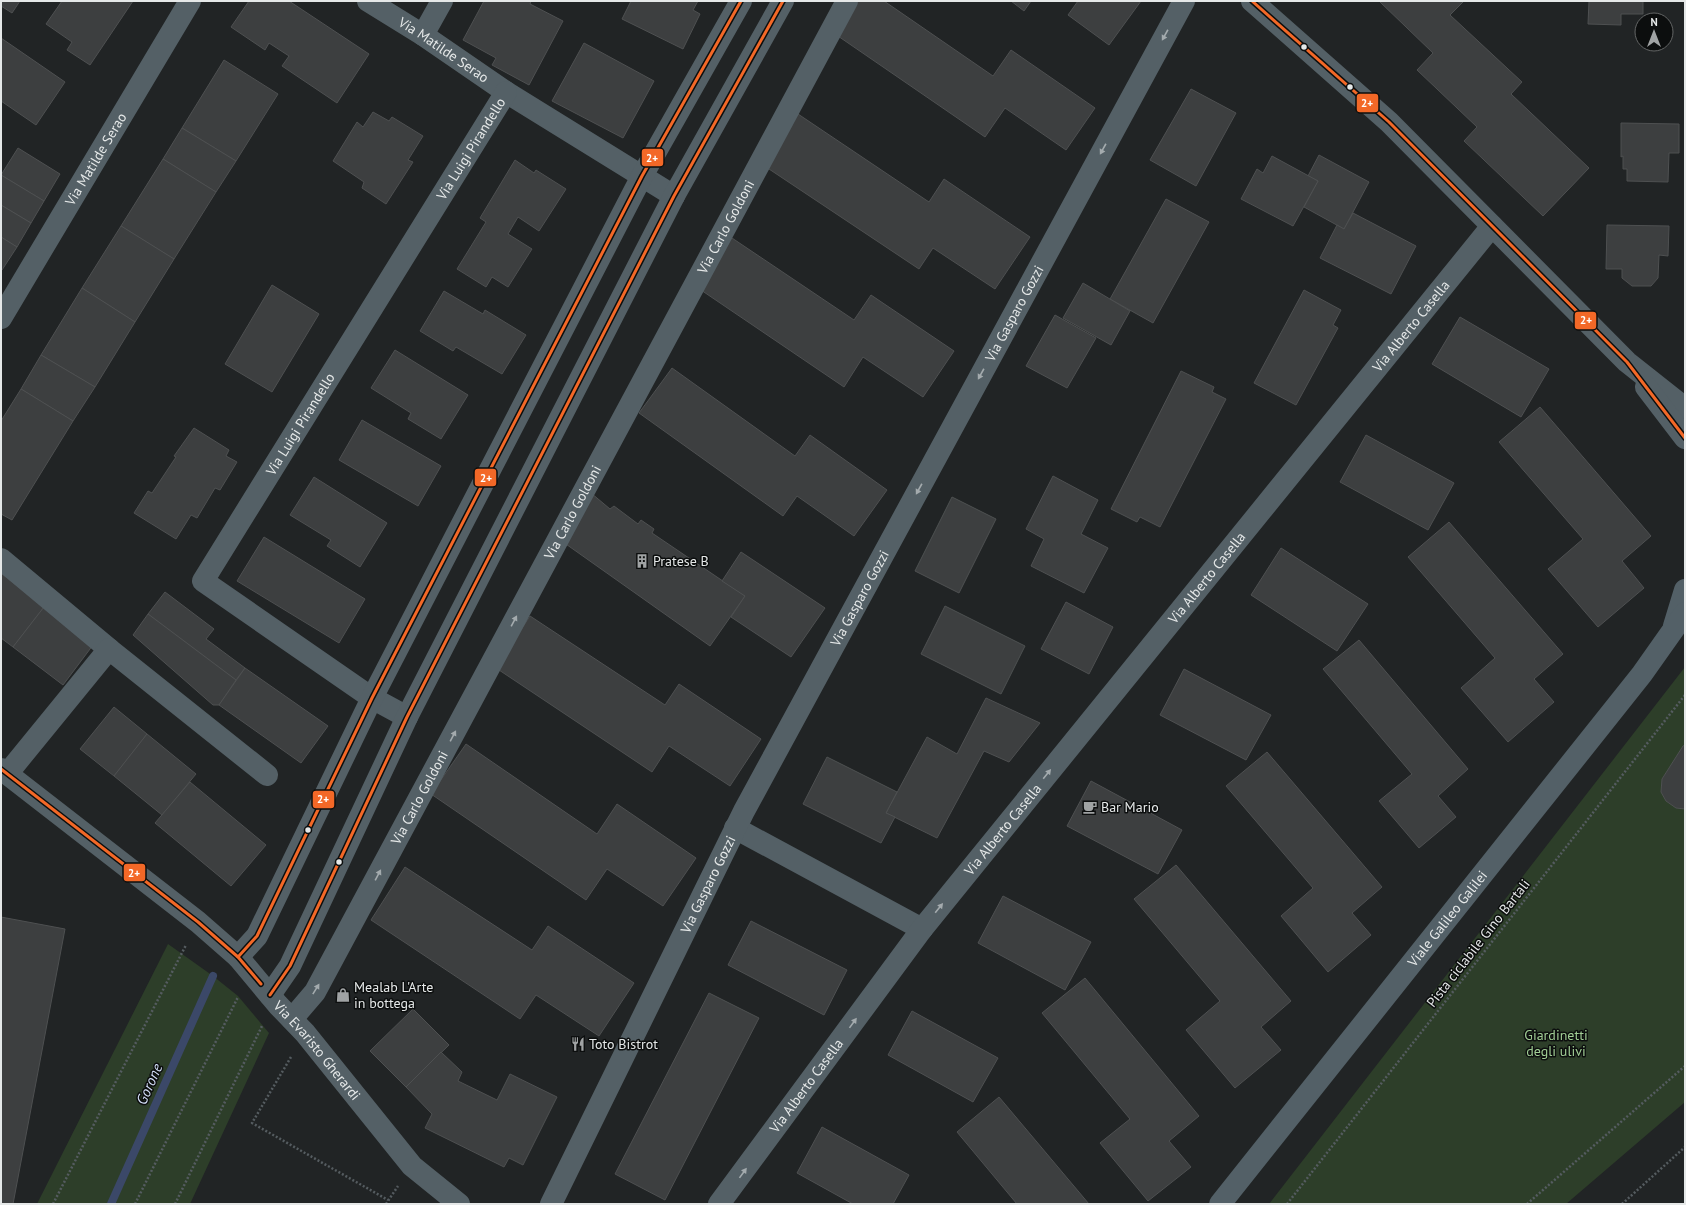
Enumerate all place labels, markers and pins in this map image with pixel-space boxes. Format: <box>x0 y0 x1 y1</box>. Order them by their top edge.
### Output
unlabelled marker <box>1299 42 1309 52</box>
unlabelled marker <box>1345 82 1355 92</box>
place label: Pratese B <box>653 552 709 570</box>
building icon: Pratese B <box>634 553 650 569</box>
place label: Bar Mario <box>1101 798 1159 816</box>
cafe icon: Bar Mario <box>1082 799 1098 815</box>
unlabelled marker <box>303 825 313 835</box>
unlabelled marker <box>334 857 344 867</box>
place label: Mealab L'Arte in bottega <box>354 978 433 1012</box>
shop icon: Mealab L'Arte in bottega <box>335 987 351 1003</box>
place label: Toto Bistrot <box>589 1035 658 1053</box>
restaurant icon: Toto Bistrot <box>570 1036 586 1052</box>

